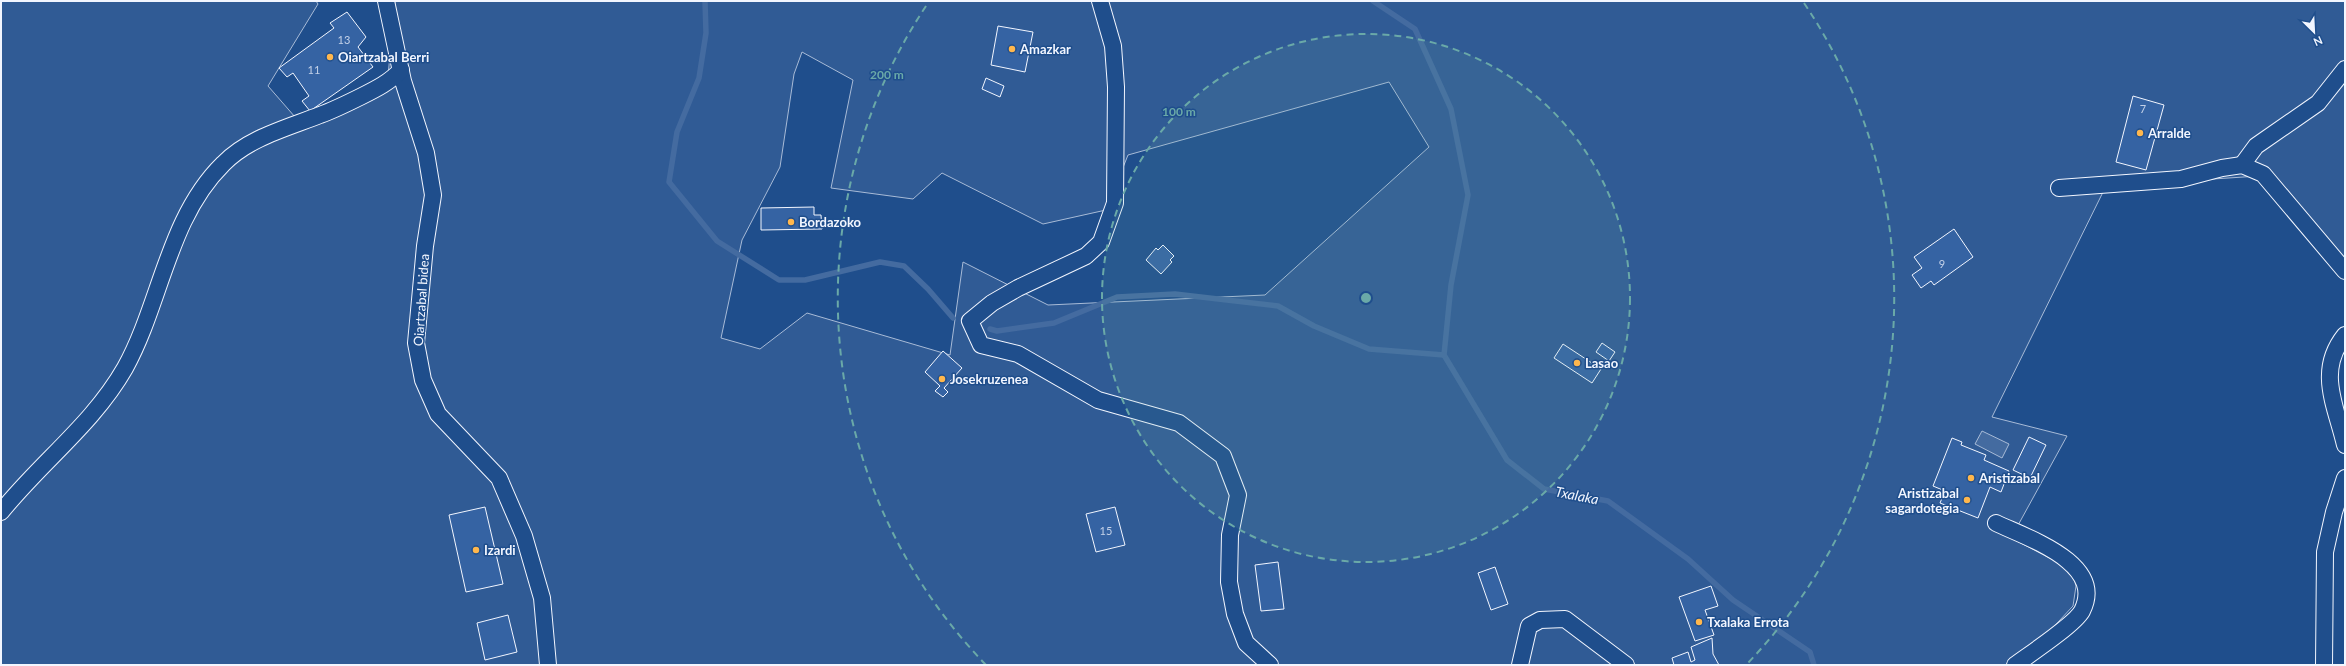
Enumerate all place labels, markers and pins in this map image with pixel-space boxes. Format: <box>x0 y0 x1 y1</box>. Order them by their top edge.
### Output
place label: Amazkar <box>1019 41 1071 57</box>
marker: Amazkar <box>1007 44 1017 54</box>
place label: Oiartzabal Berri <box>338 49 429 65</box>
marker: Oiartzabal Berri <box>325 52 335 62</box>
place label: Arralde <box>2147 125 2191 141</box>
marker: Arralde <box>2135 128 2145 138</box>
place label: Bordazoko <box>799 214 862 230</box>
marker: Bordazoko <box>786 217 796 227</box>
centre of rings <box>1359 291 1373 305</box>
place label: Lasao <box>1585 355 1619 371</box>
marker: Lasao <box>1572 358 1582 368</box>
place label: Josekruzenea <box>950 371 1028 387</box>
marker: Josekruzenea <box>937 374 947 384</box>
place label: Aristizabal <box>1978 470 2040 486</box>
marker: Aristizabal <box>1966 473 1976 483</box>
place label: Aristizabal sagardotegia <box>1885 485 1959 516</box>
marker: Aristizabal sagardotegia <box>1962 495 1972 505</box>
place label: Izardi <box>484 542 516 558</box>
marker: Izardi <box>471 545 481 555</box>
place label: Txalaka Errota <box>1707 614 1789 630</box>
marker: Txalaka Errota <box>1694 617 1704 627</box>

